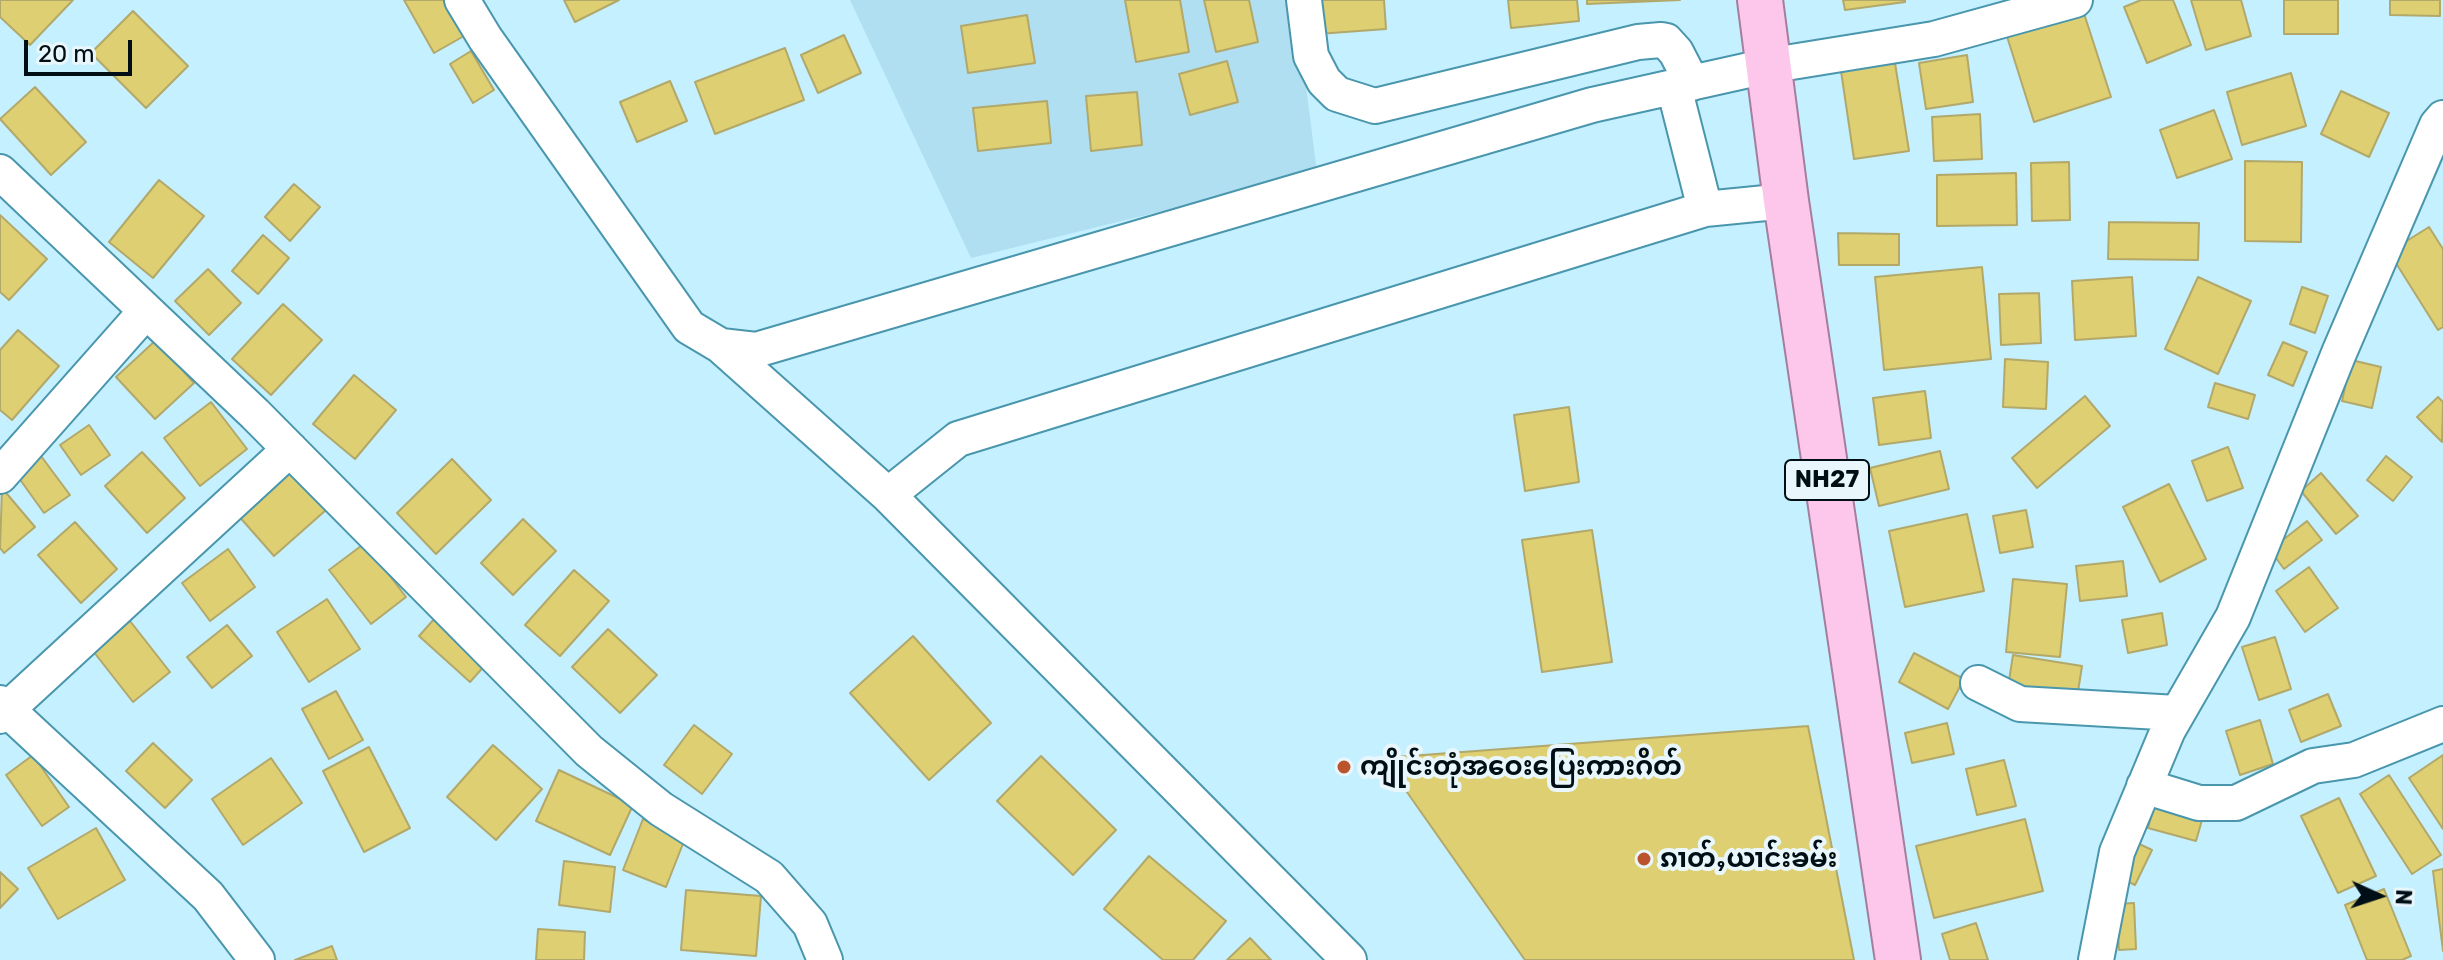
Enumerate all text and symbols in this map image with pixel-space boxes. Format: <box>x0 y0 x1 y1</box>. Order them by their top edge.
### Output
scale bar <box>28 24 136 74</box>
text: 20 m <box>38 40 95 68</box>
road number: NH27 <box>1785 460 1869 500</box>
place label: ကျိုင်းတုံအဝေးပြေးကားဂိတ် <box>1360 751 1682 783</box>
marker: ကျိုင်းတုံအဝေးပြေးကားဂိတ် <box>1335 758 1353 776</box>
place label: ၵၢတ်ႇယၢင်းၶမ်း <box>1660 843 1838 875</box>
marker: ၵၢတ်ႇယၢင်းၶမ်း <box>1635 850 1653 868</box>
north arrow <box>2339 856 2419 936</box>
text: N <box>2390 889 2417 906</box>

